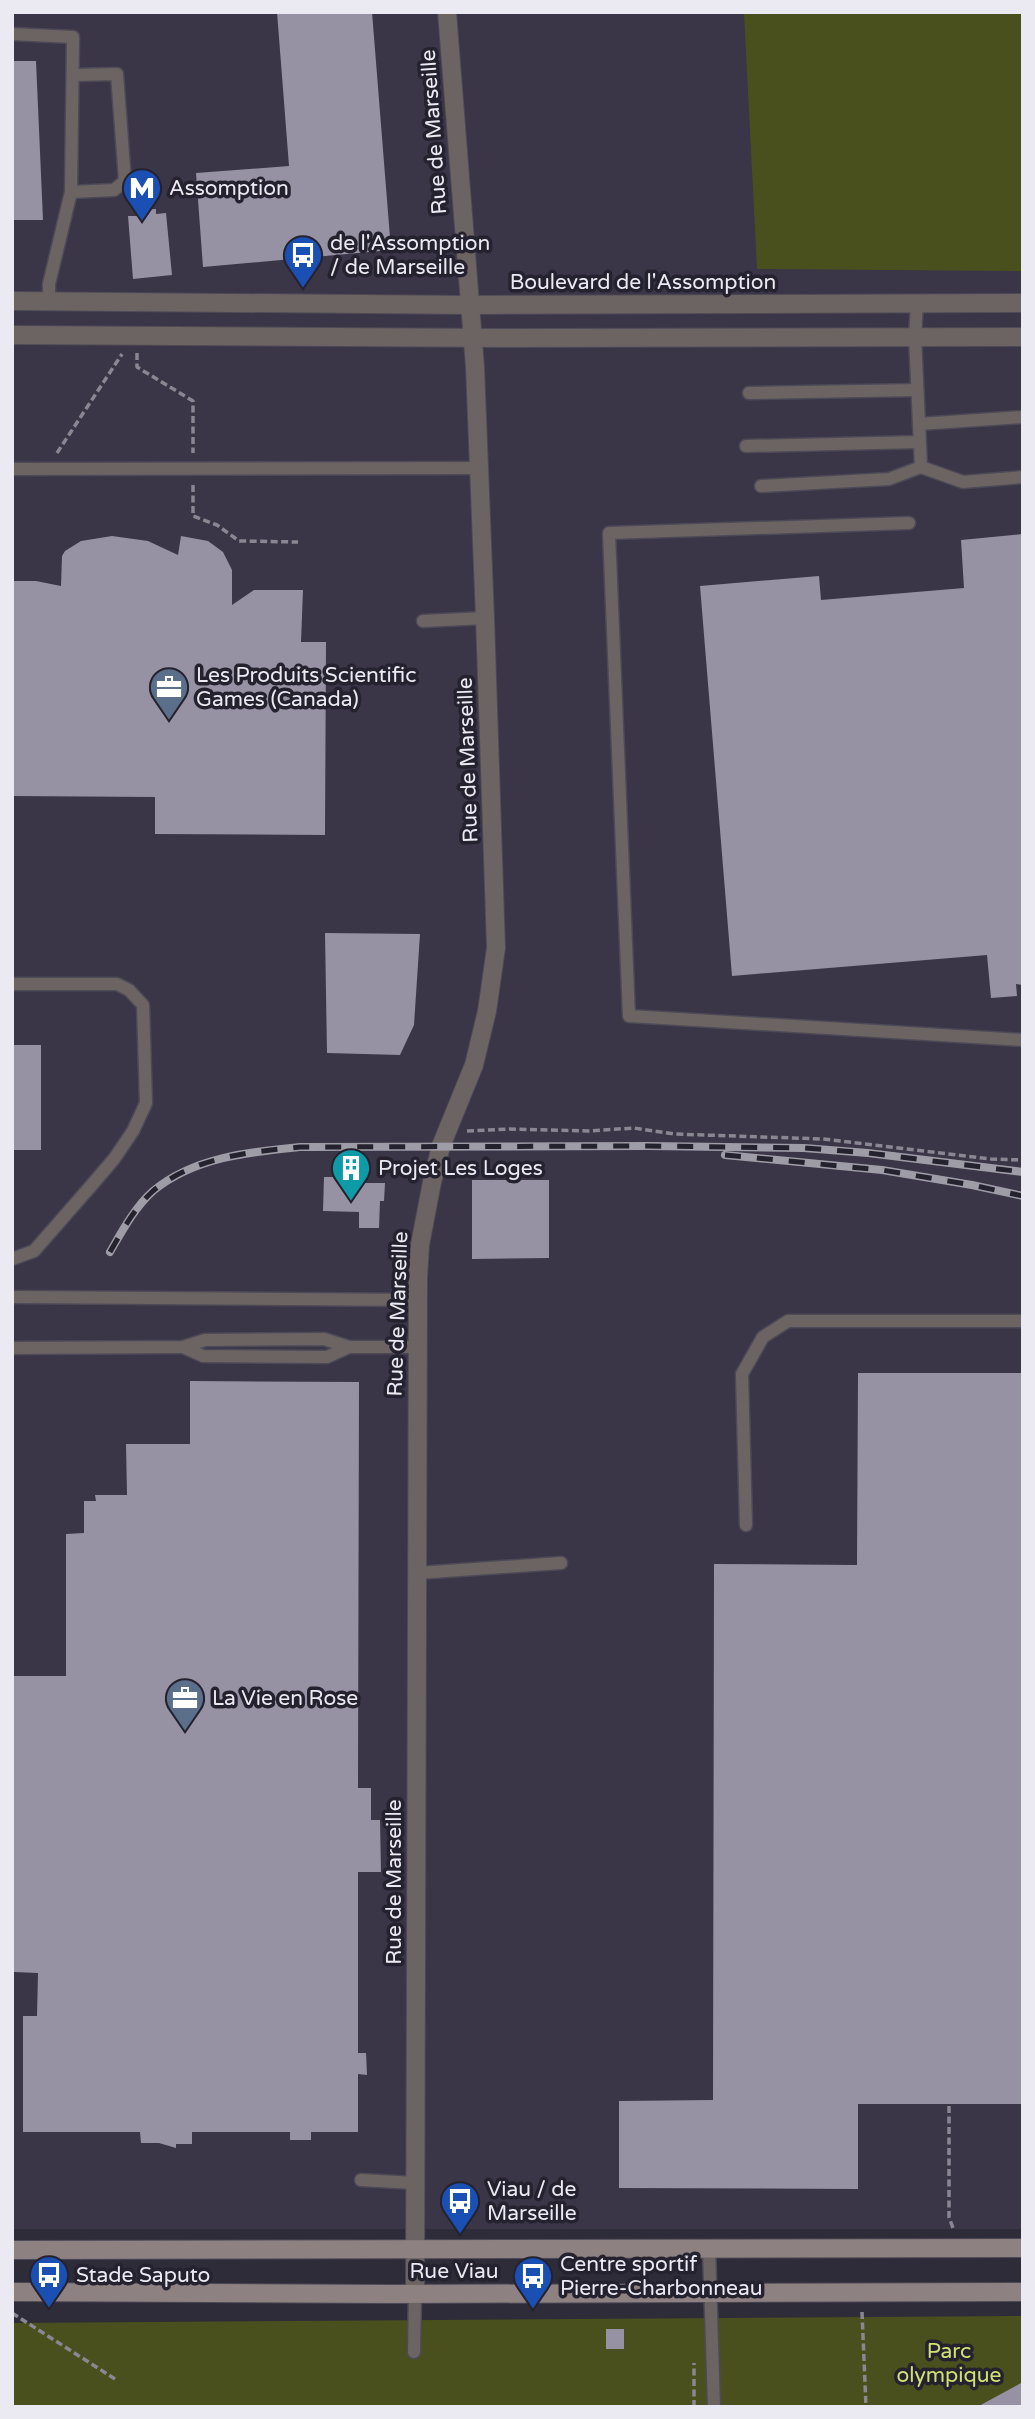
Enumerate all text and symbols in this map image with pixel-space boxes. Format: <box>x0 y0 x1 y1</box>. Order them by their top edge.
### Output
street label: Rue de Marseille <box>416 49 452 215</box>
metro station icon: Assomption <box>121 167 163 222</box>
place label: Assomption <box>169 176 289 201</box>
place label: de l'Assomption / de Marseille <box>330 231 490 280</box>
bus stop icon: de l'Assomption / de Marseille <box>282 234 324 289</box>
street label: Boulevard de l'Assomption <box>510 270 776 295</box>
place label: Les Produits Scientific Games (Canada) <box>196 663 416 712</box>
office icon: Les Produits Scientific Games (Canada) <box>148 666 190 721</box>
street label: Rue de Marseille <box>453 677 483 843</box>
building icon: Projet Les Loges <box>330 1147 372 1202</box>
place label: Projet Les Loges <box>378 1156 543 1181</box>
street label: Rue de Marseille <box>383 1231 413 1397</box>
office icon: La Vie en Rose <box>164 1677 206 1732</box>
place label: La Vie en Rose <box>212 1686 358 1711</box>
street label: Rue de Marseille <box>382 1799 407 1965</box>
place label: Viau / de Marseille <box>487 2177 577 2226</box>
bus stop icon: Viau / de Marseille <box>439 2180 481 2235</box>
place label: Centre sportif Pierre-Charbonneau <box>560 2252 763 2301</box>
bus stop icon: Stade Saputo <box>28 2254 70 2309</box>
bus stop icon: Centre sportif Pierre-Charbonneau <box>512 2255 554 2310</box>
street label: Rue Viau <box>409 2259 499 2284</box>
place label: Stade Saputo <box>76 2263 210 2288</box>
park label: Parc olympique <box>897 2339 1002 2388</box>

